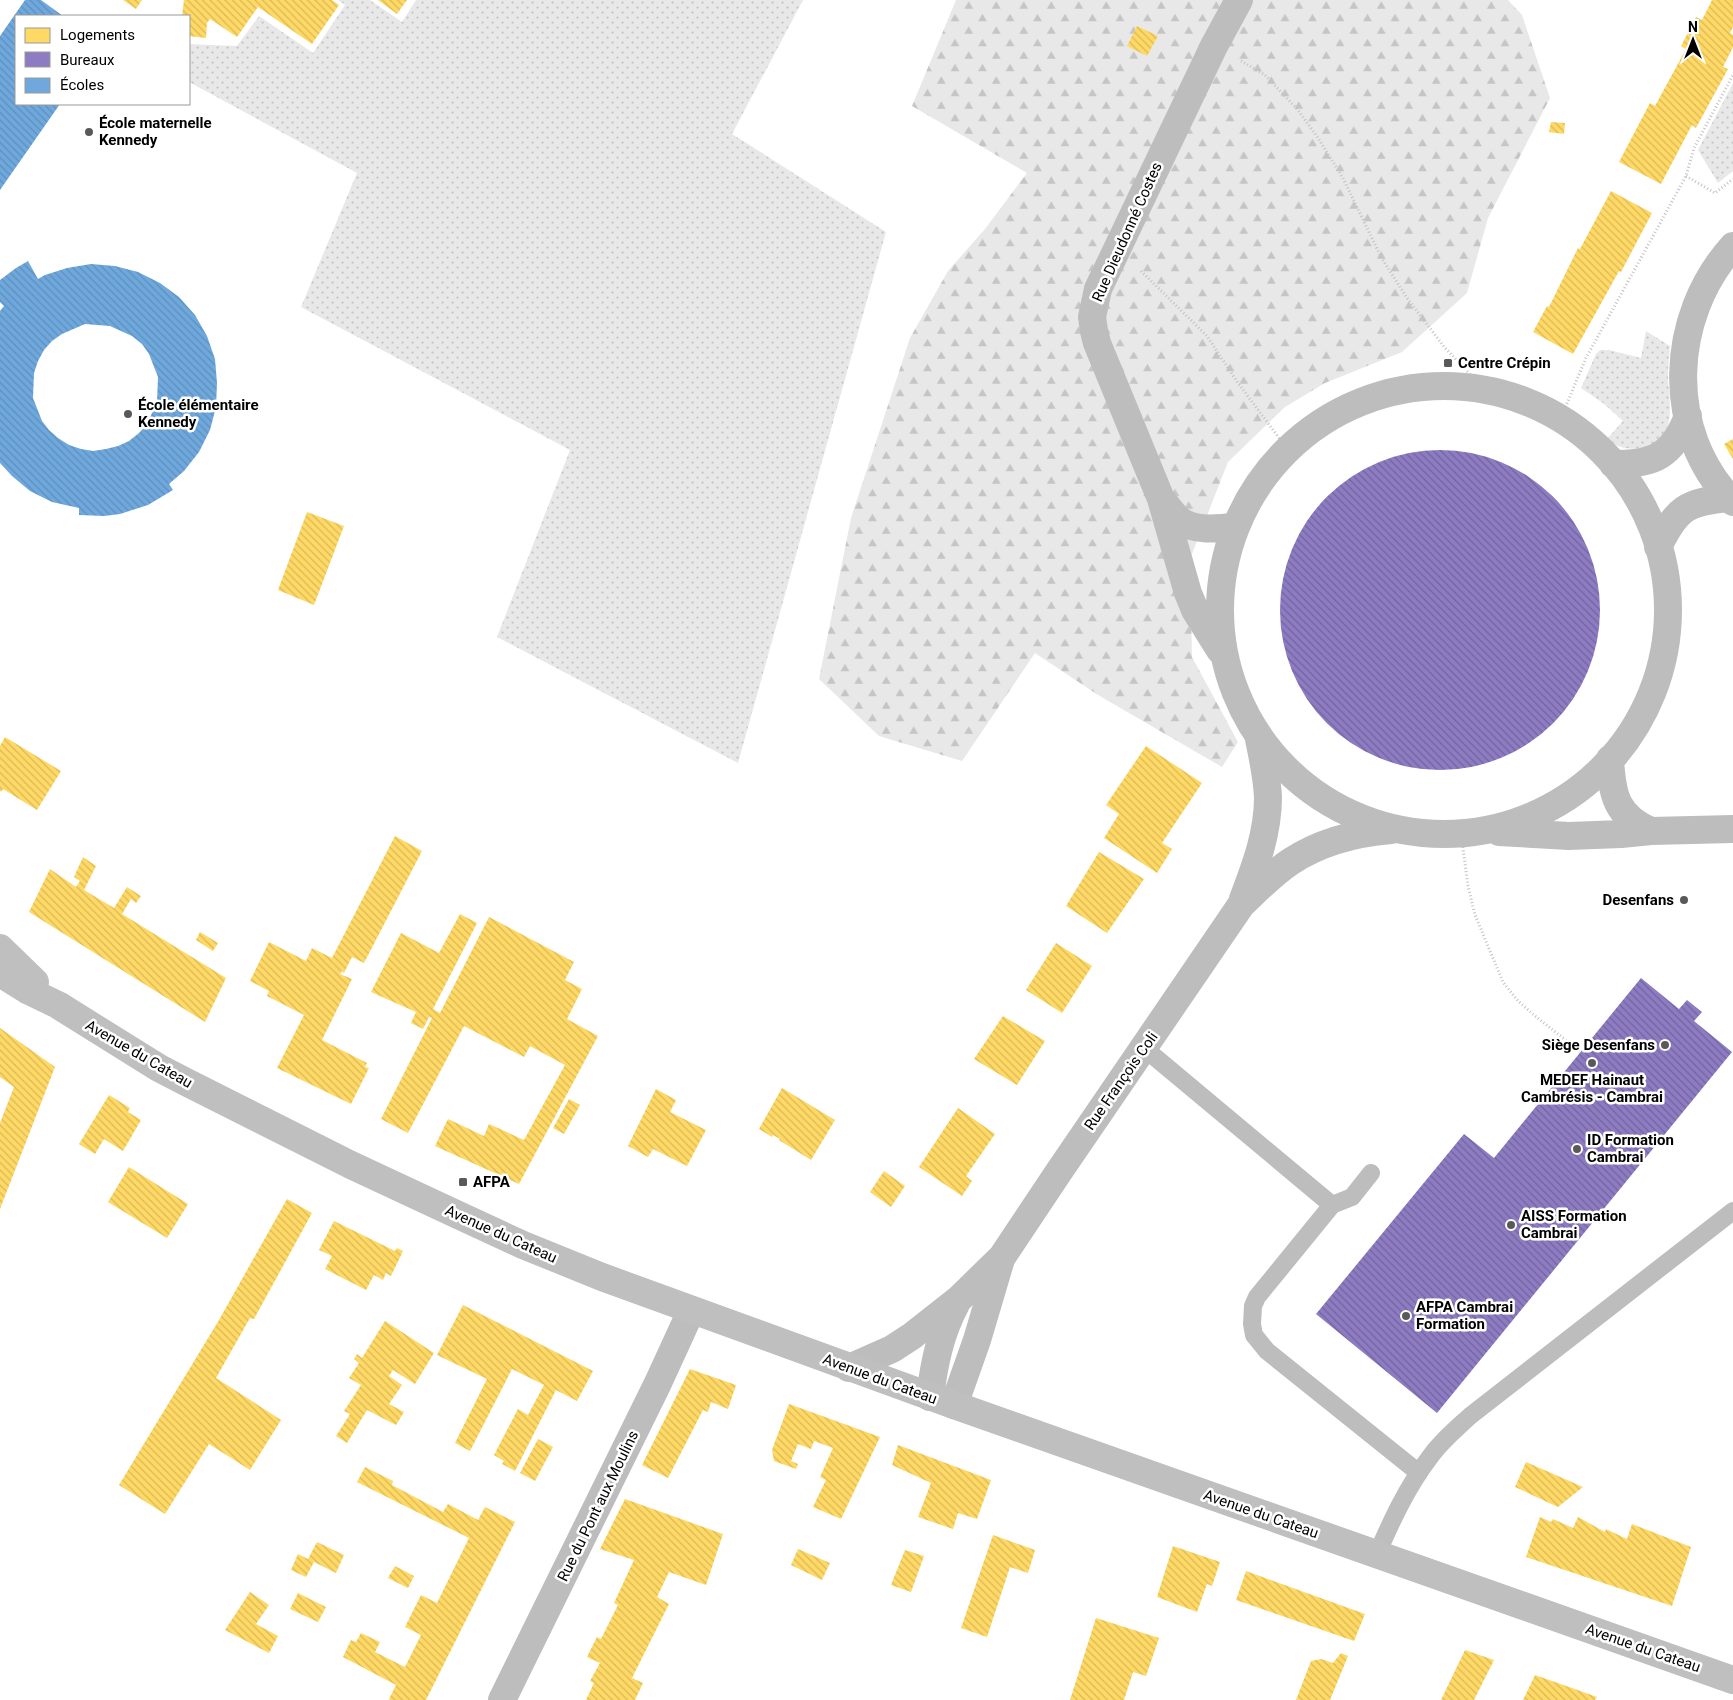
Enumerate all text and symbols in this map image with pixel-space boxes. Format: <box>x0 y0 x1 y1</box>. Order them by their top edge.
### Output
legend <box>15 15 190 105</box>
north arrow <box>1668 15 1718 65</box>
text: N <box>1688 19 1698 35</box>
text: Logements <box>60 26 135 44</box>
text: Bureaux <box>60 51 115 69</box>
text: Écoles <box>60 76 104 94</box>
place label: École maternelle Kennedy <box>99 114 212 149</box>
marker: École maternelle Kennedy <box>83 126 95 138</box>
street label: Rue Dieudonné Costes <box>1088 159 1166 305</box>
place label: Centre Crépin <box>1458 354 1551 372</box>
marker: Centre Crépin <box>1442 357 1454 369</box>
place label: École élémentaire Kennedy <box>138 396 259 431</box>
marker: École élémentaire Kennedy <box>122 408 134 420</box>
place label: Desenfans <box>1602 891 1674 909</box>
marker: Desenfans <box>1678 894 1690 906</box>
street label: Avenue du Cateau <box>82 1016 196 1092</box>
street label: Rue François Coli <box>1080 1028 1162 1134</box>
place label: Siège Desenfans <box>1542 1036 1655 1054</box>
marker: Siège Desenfans <box>1659 1039 1671 1051</box>
marker: MEDEF Hainaut Cambrésis - Cambrai <box>1586 1057 1598 1069</box>
place label: MEDEF Hainaut Cambrésis - Cambrai <box>1521 1071 1663 1106</box>
place label: ID Formation Cambrai <box>1587 1131 1674 1166</box>
marker: ID Formation Cambrai <box>1571 1143 1583 1155</box>
place label: AFPA <box>473 1173 511 1191</box>
marker: AFPA <box>457 1176 469 1188</box>
street label: Avenue du Cateau <box>442 1201 560 1267</box>
place label: AISS Formation Cambrai <box>1521 1207 1627 1242</box>
marker: AISS Formation Cambrai <box>1505 1219 1517 1231</box>
place label: AFPA Cambrai Formation <box>1416 1298 1513 1333</box>
marker: AFPA Cambrai Formation <box>1400 1310 1412 1322</box>
street label: Avenue du Cateau <box>820 1350 940 1408</box>
street label: Rue du Pont aux Moulins <box>554 1428 642 1584</box>
street label: Avenue du Cateau <box>1201 1486 1321 1542</box>
street label: Avenue du Cateau <box>1583 1620 1703 1676</box>

